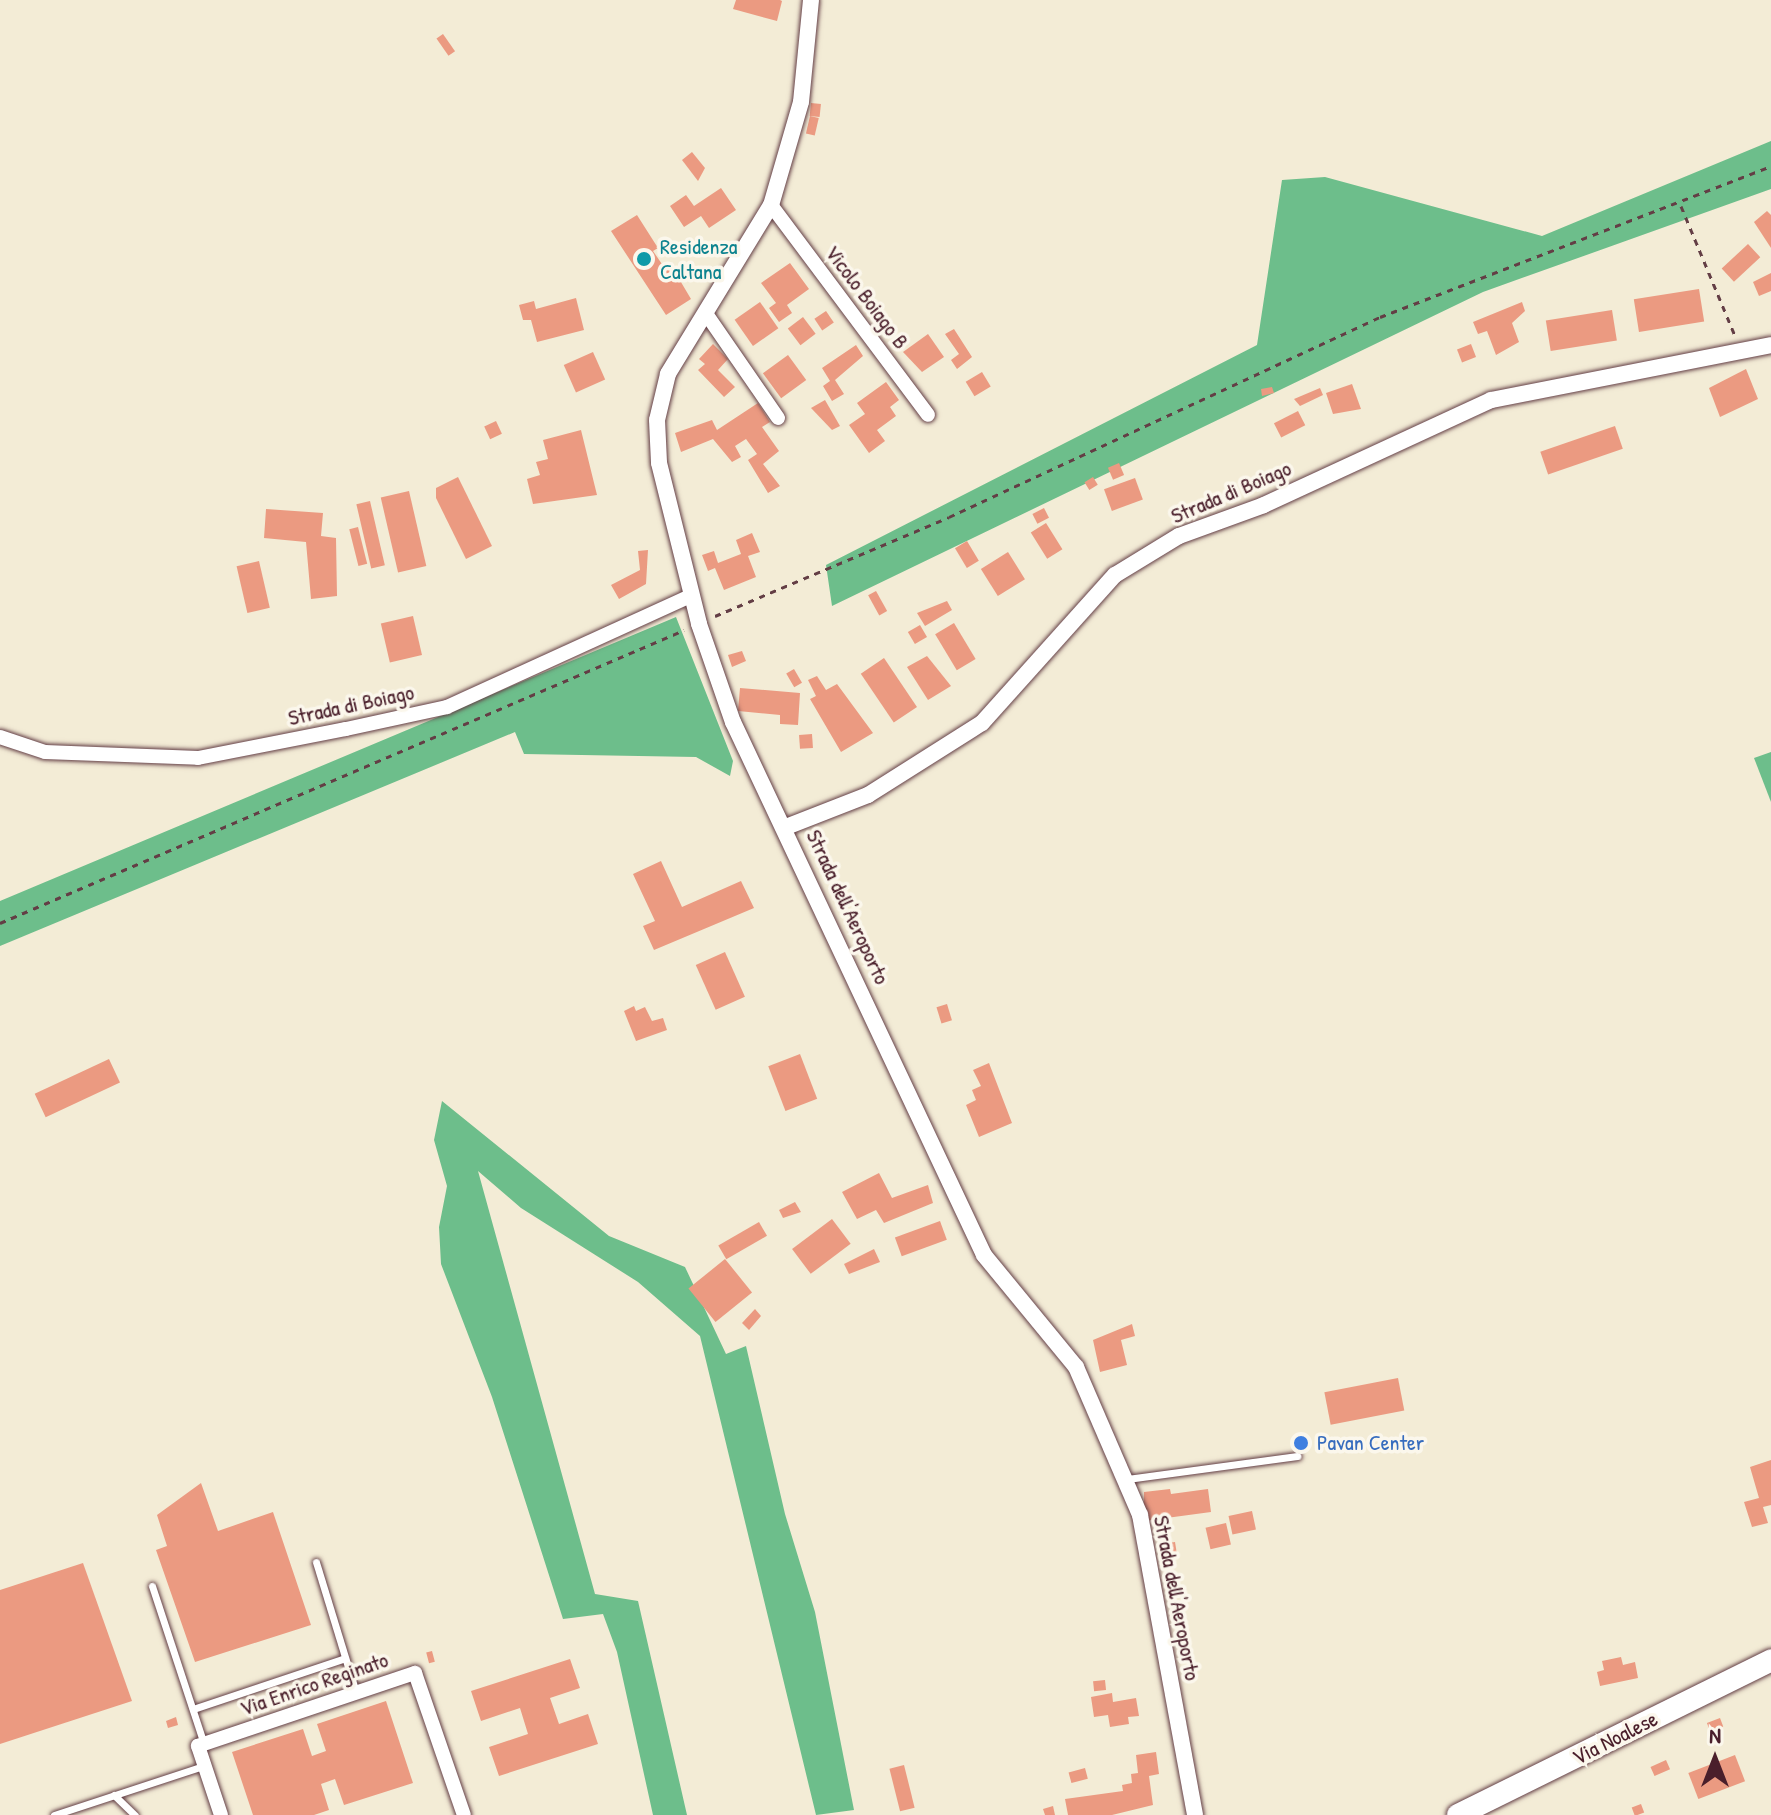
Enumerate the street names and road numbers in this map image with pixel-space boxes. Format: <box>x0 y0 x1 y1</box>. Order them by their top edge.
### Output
street label: Vicolo Boiago B <box>819 240 915 354</box>
street label: Strada di Boiago <box>1167 455 1295 529</box>
street label: Strada di Boiago <box>286 679 416 731</box>
street label: Strada dell'Aeroporto <box>801 826 895 988</box>
street label: Strada dell'Aeroporto <box>1148 1513 1206 1683</box>
street label: Via Enrico Reginato <box>236 1646 392 1722</box>
street label: Via Noalese <box>1568 1705 1662 1771</box>

